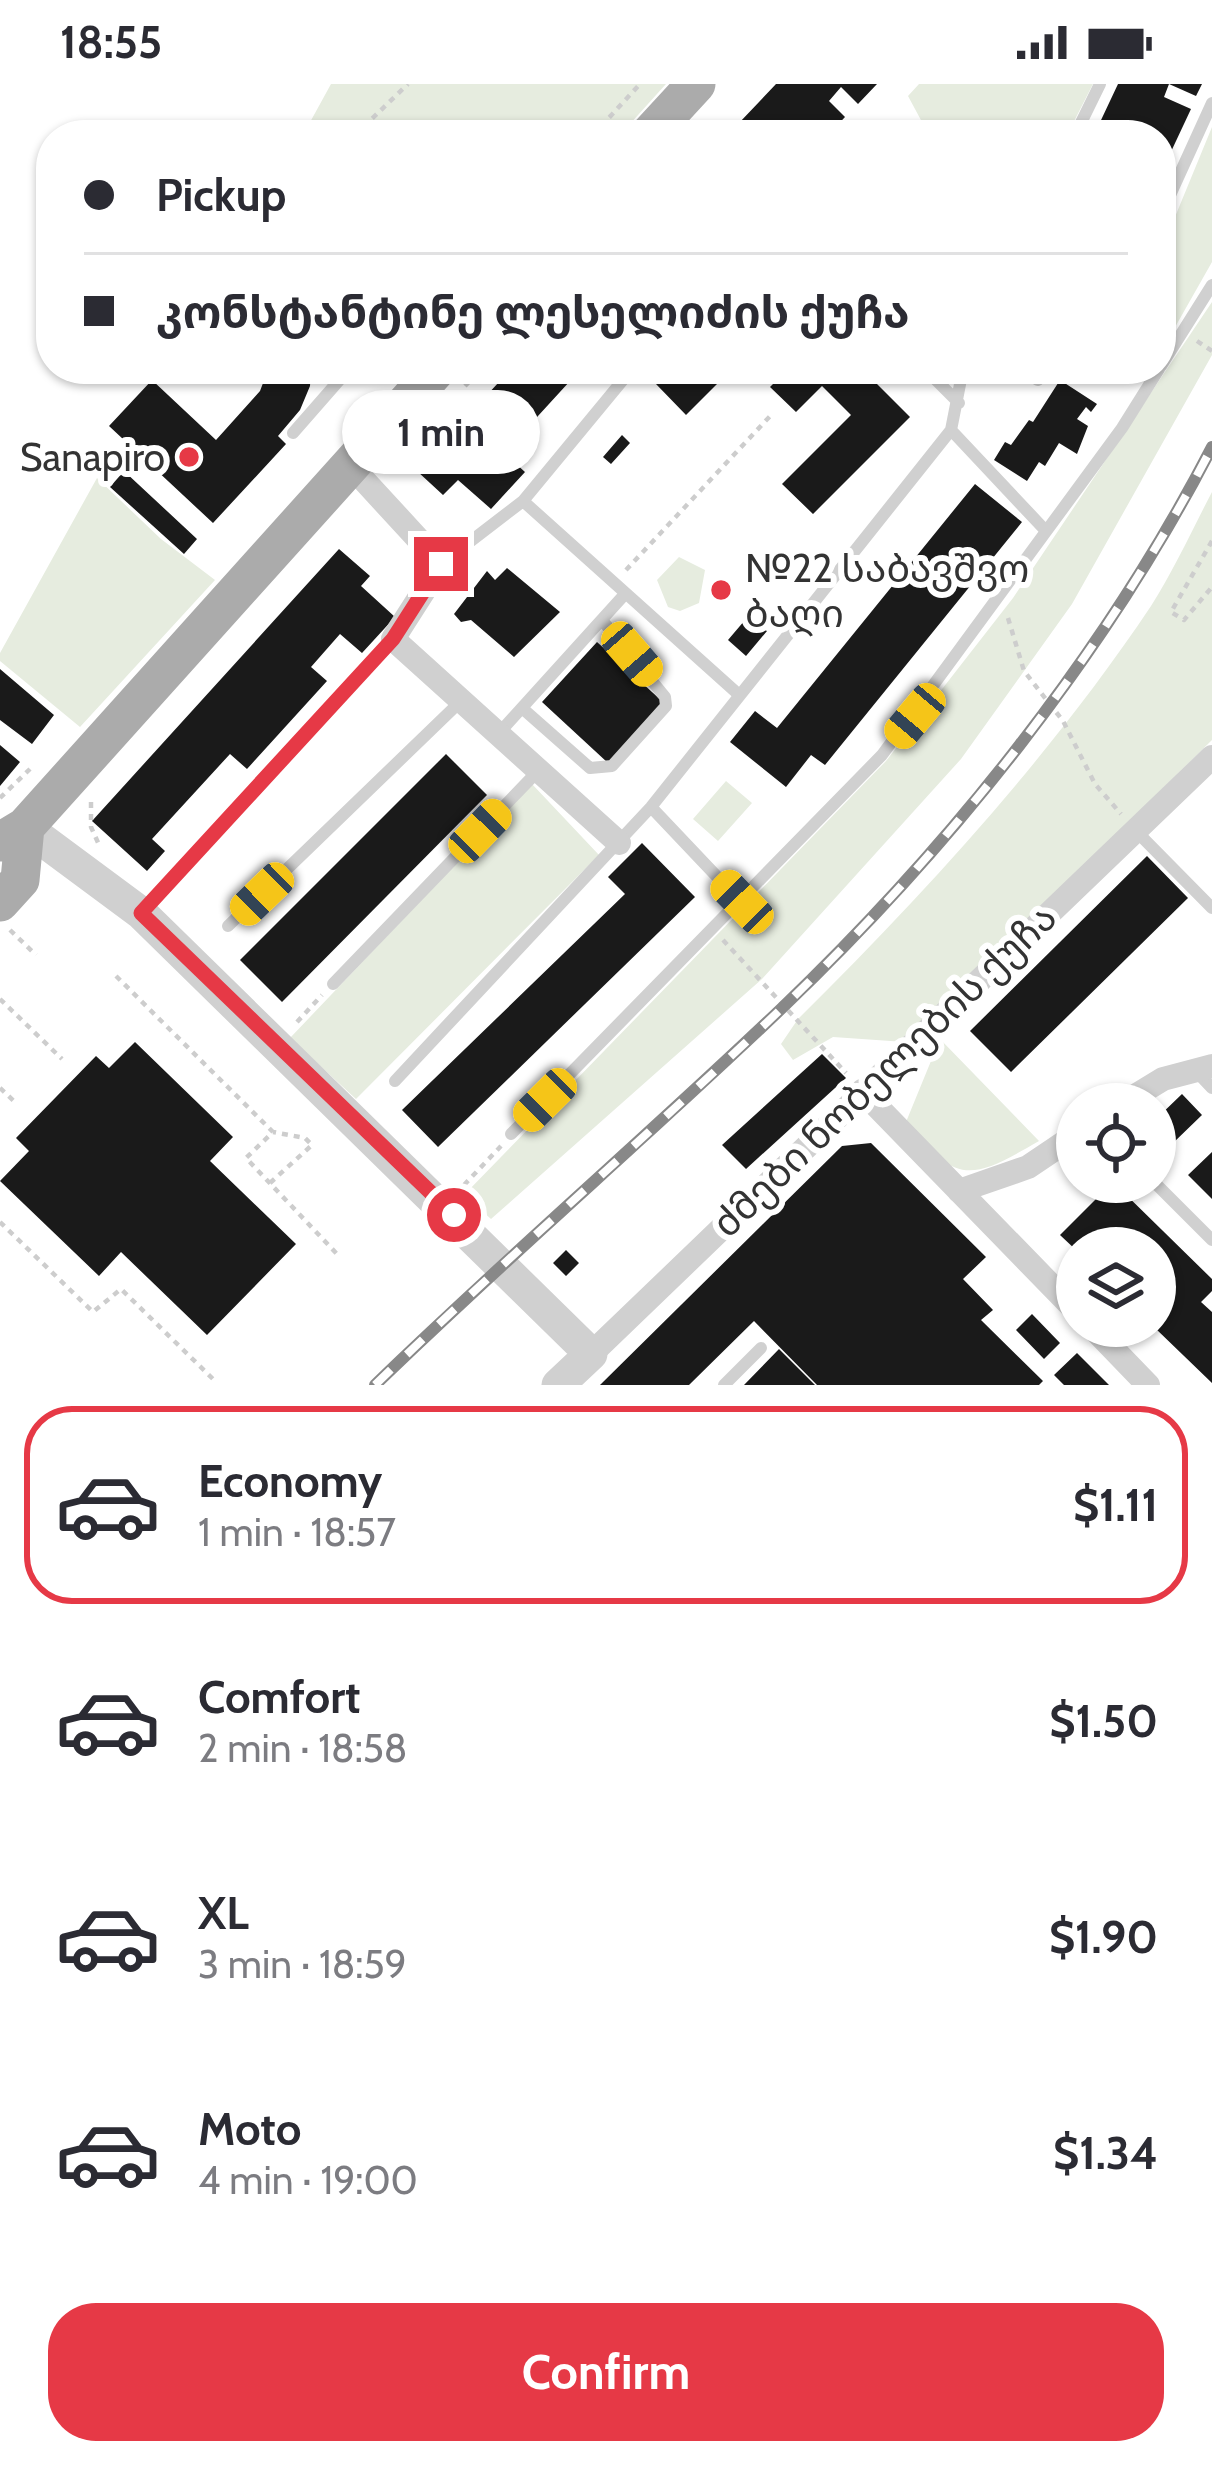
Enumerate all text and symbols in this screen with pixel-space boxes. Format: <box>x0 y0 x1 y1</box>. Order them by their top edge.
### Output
text: 18:55 <box>60 15 162 69</box>
text: Pickup <box>156 168 286 222</box>
text: კონსტანტინე ლესელიძის ქუჩა <box>156 285 910 339</box>
callout: 1 min <box>342 390 540 474</box>
text: 1 min <box>397 408 485 456</box>
place label: Sanapiro <box>20 433 165 481</box>
marker: Sanapiro <box>176 444 202 470</box>
route end <box>414 537 468 591</box>
place label: №22 საბავშვო ბაღი <box>745 544 1029 637</box>
marker: №22 საბავშვო ბაღი <box>708 577 734 603</box>
car <box>595 615 669 693</box>
car <box>878 677 952 755</box>
car <box>442 793 518 869</box>
car <box>224 856 300 932</box>
car <box>704 864 780 940</box>
street label: ძმები ნობელების ქუჩა <box>702 893 1066 1247</box>
car <box>507 1062 583 1138</box>
map controls <box>1056 1083 1176 1347</box>
button: locate <box>1056 1083 1176 1203</box>
route start <box>427 1188 481 1242</box>
button: layers <box>1056 1227 1176 1347</box>
icon: car <box>54 1451 162 1559</box>
text: Economy <box>198 1454 382 1508</box>
text: $1.11 <box>1073 1478 1158 1532</box>
text: 1 min · 18:57 <box>198 1508 396 1556</box>
icon: car <box>54 1667 162 1775</box>
text: Comfort <box>198 1670 361 1724</box>
text: $1.50 <box>1049 1694 1158 1748</box>
text: 2 min · 18:58 <box>198 1724 408 1772</box>
icon: car <box>54 1883 162 1991</box>
text: XL <box>198 1886 249 1940</box>
text: $1.90 <box>1049 1910 1158 1964</box>
text: 3 min · 18:59 <box>198 1940 407 1988</box>
icon: car <box>54 2099 162 2207</box>
text: Moto <box>198 2102 301 2156</box>
text: $1.34 <box>1053 2126 1158 2180</box>
text: 4 min · 19:00 <box>198 2156 418 2204</box>
button: Confirm <box>48 2303 1164 2441</box>

